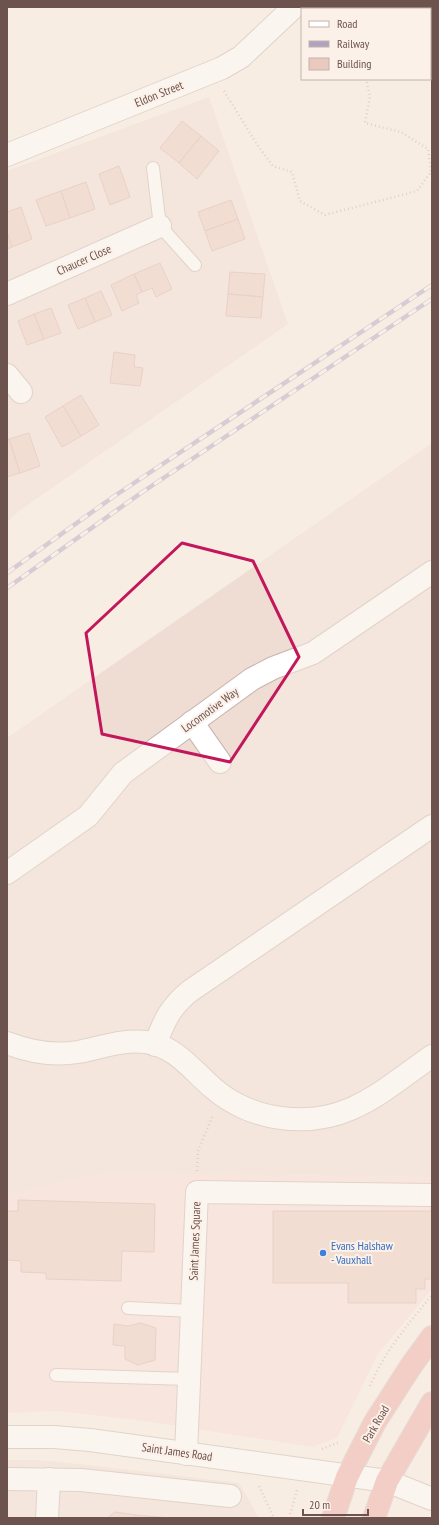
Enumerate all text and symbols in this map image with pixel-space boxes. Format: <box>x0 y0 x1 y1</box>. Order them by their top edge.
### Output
legend <box>301 8 431 80</box>
text: Road <box>337 16 357 31</box>
text: Railway <box>337 36 370 51</box>
text: Building <box>337 56 372 71</box>
street label: Eldon Street <box>132 77 186 110</box>
street label: Chaucer Close <box>54 241 113 278</box>
street label: Locomotive Way <box>178 684 241 735</box>
street label: Saint James Square <box>186 1201 203 1281</box>
place label: Evans Halshaw - Vauxhall <box>331 1238 394 1267</box>
marker: Evans Halshaw - Vauxhall <box>318 1248 328 1258</box>
street label: Park Road <box>359 1402 392 1445</box>
street label: Saint James Road <box>141 1439 213 1464</box>
scale bar <box>303 1491 368 1517</box>
text: 20 m <box>309 1497 330 1512</box>

